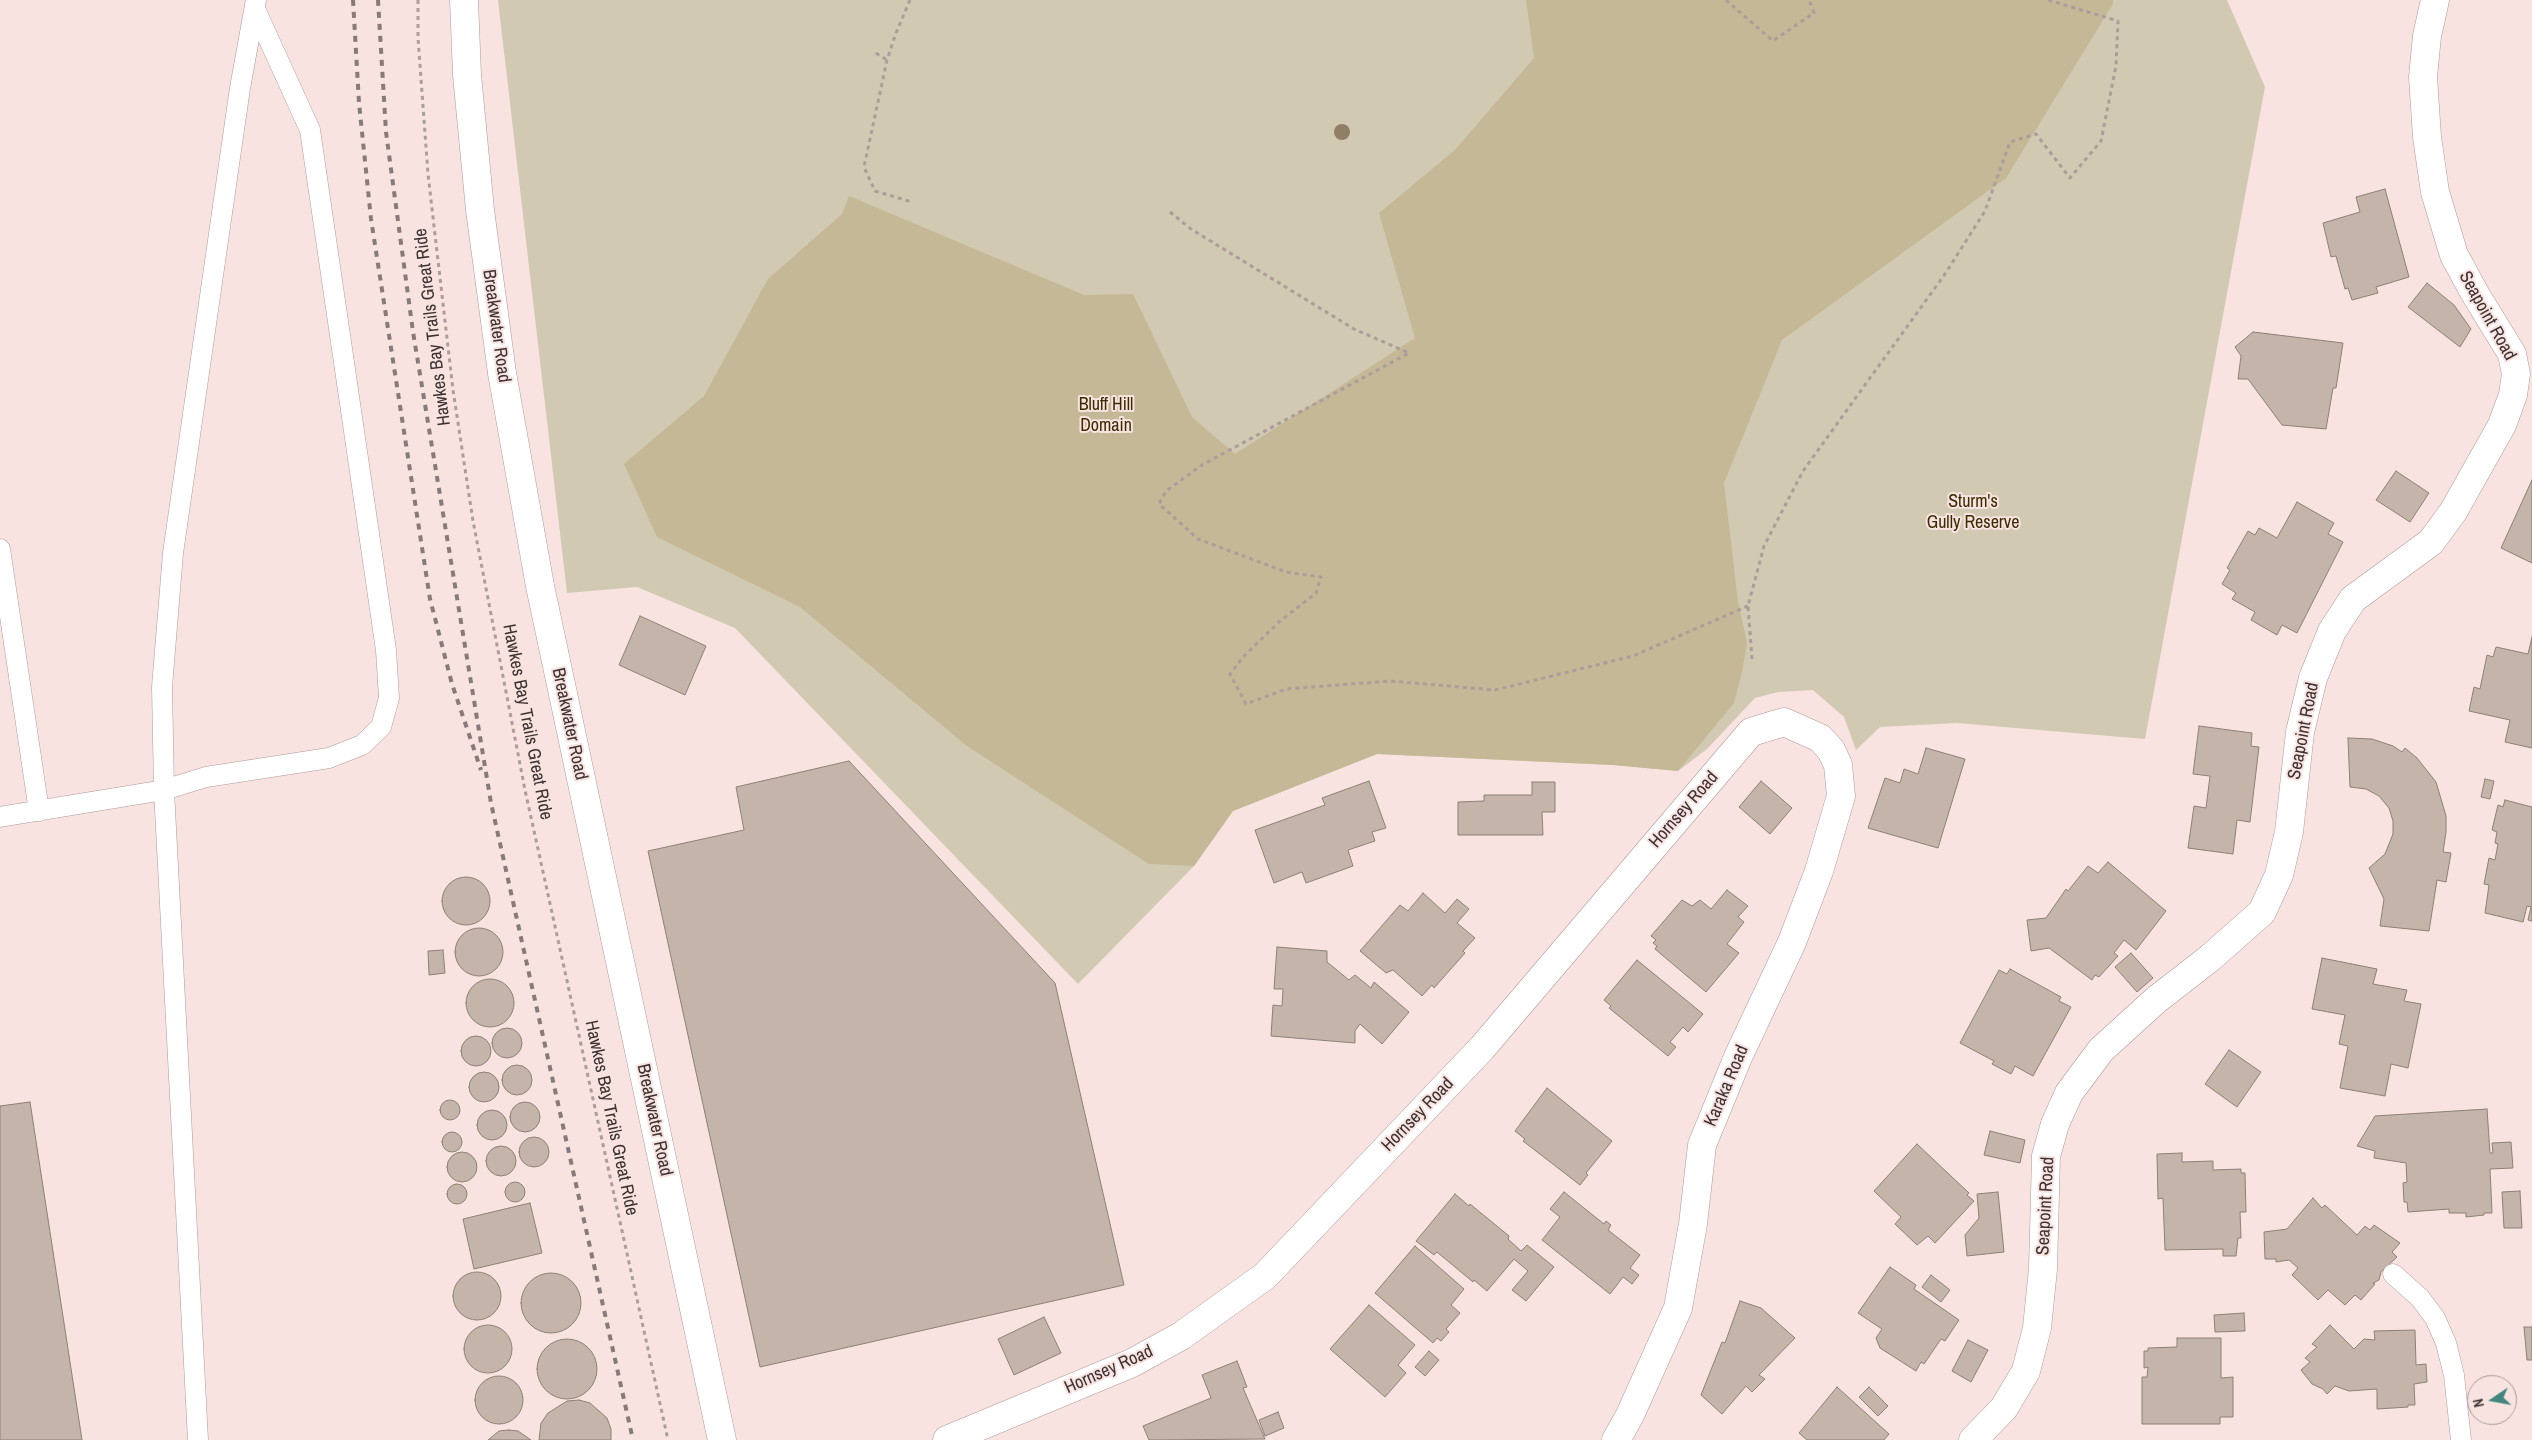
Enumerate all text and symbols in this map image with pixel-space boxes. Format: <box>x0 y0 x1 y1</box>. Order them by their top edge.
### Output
street label: Hawkes Bay Trails Great Ride <box>410 227 456 427</box>
street label: Breakwater Road <box>477 268 515 384</box>
street label: Seapoint Road <box>2454 268 2520 364</box>
park label: Bluff Hill Domain <box>1079 394 1133 436</box>
park label: Sturm's Gully Reserve <box>1927 491 2019 534</box>
street label: Hawkes Bay Trails Great Ride <box>497 622 557 822</box>
street label: Breakwater Road <box>547 666 591 782</box>
street label: Seapoint Road <box>2284 681 2324 781</box>
street label: Hornsey Road <box>1645 767 1723 853</box>
street label: Hawkes Bay Trails Great Ride <box>580 1019 642 1217</box>
street label: Karaka Road <box>1700 1042 1754 1130</box>
street label: Breakwater Road <box>632 1062 676 1178</box>
street label: Hornsey Road <box>1377 1074 1459 1156</box>
street label: Seapoint Road <box>2033 1156 2059 1256</box>
street label: Hornsey Road <box>1062 1341 1156 1399</box>
north arrow <box>2467 1375 2517 1425</box>
text: N <box>2469 1397 2488 1409</box>

